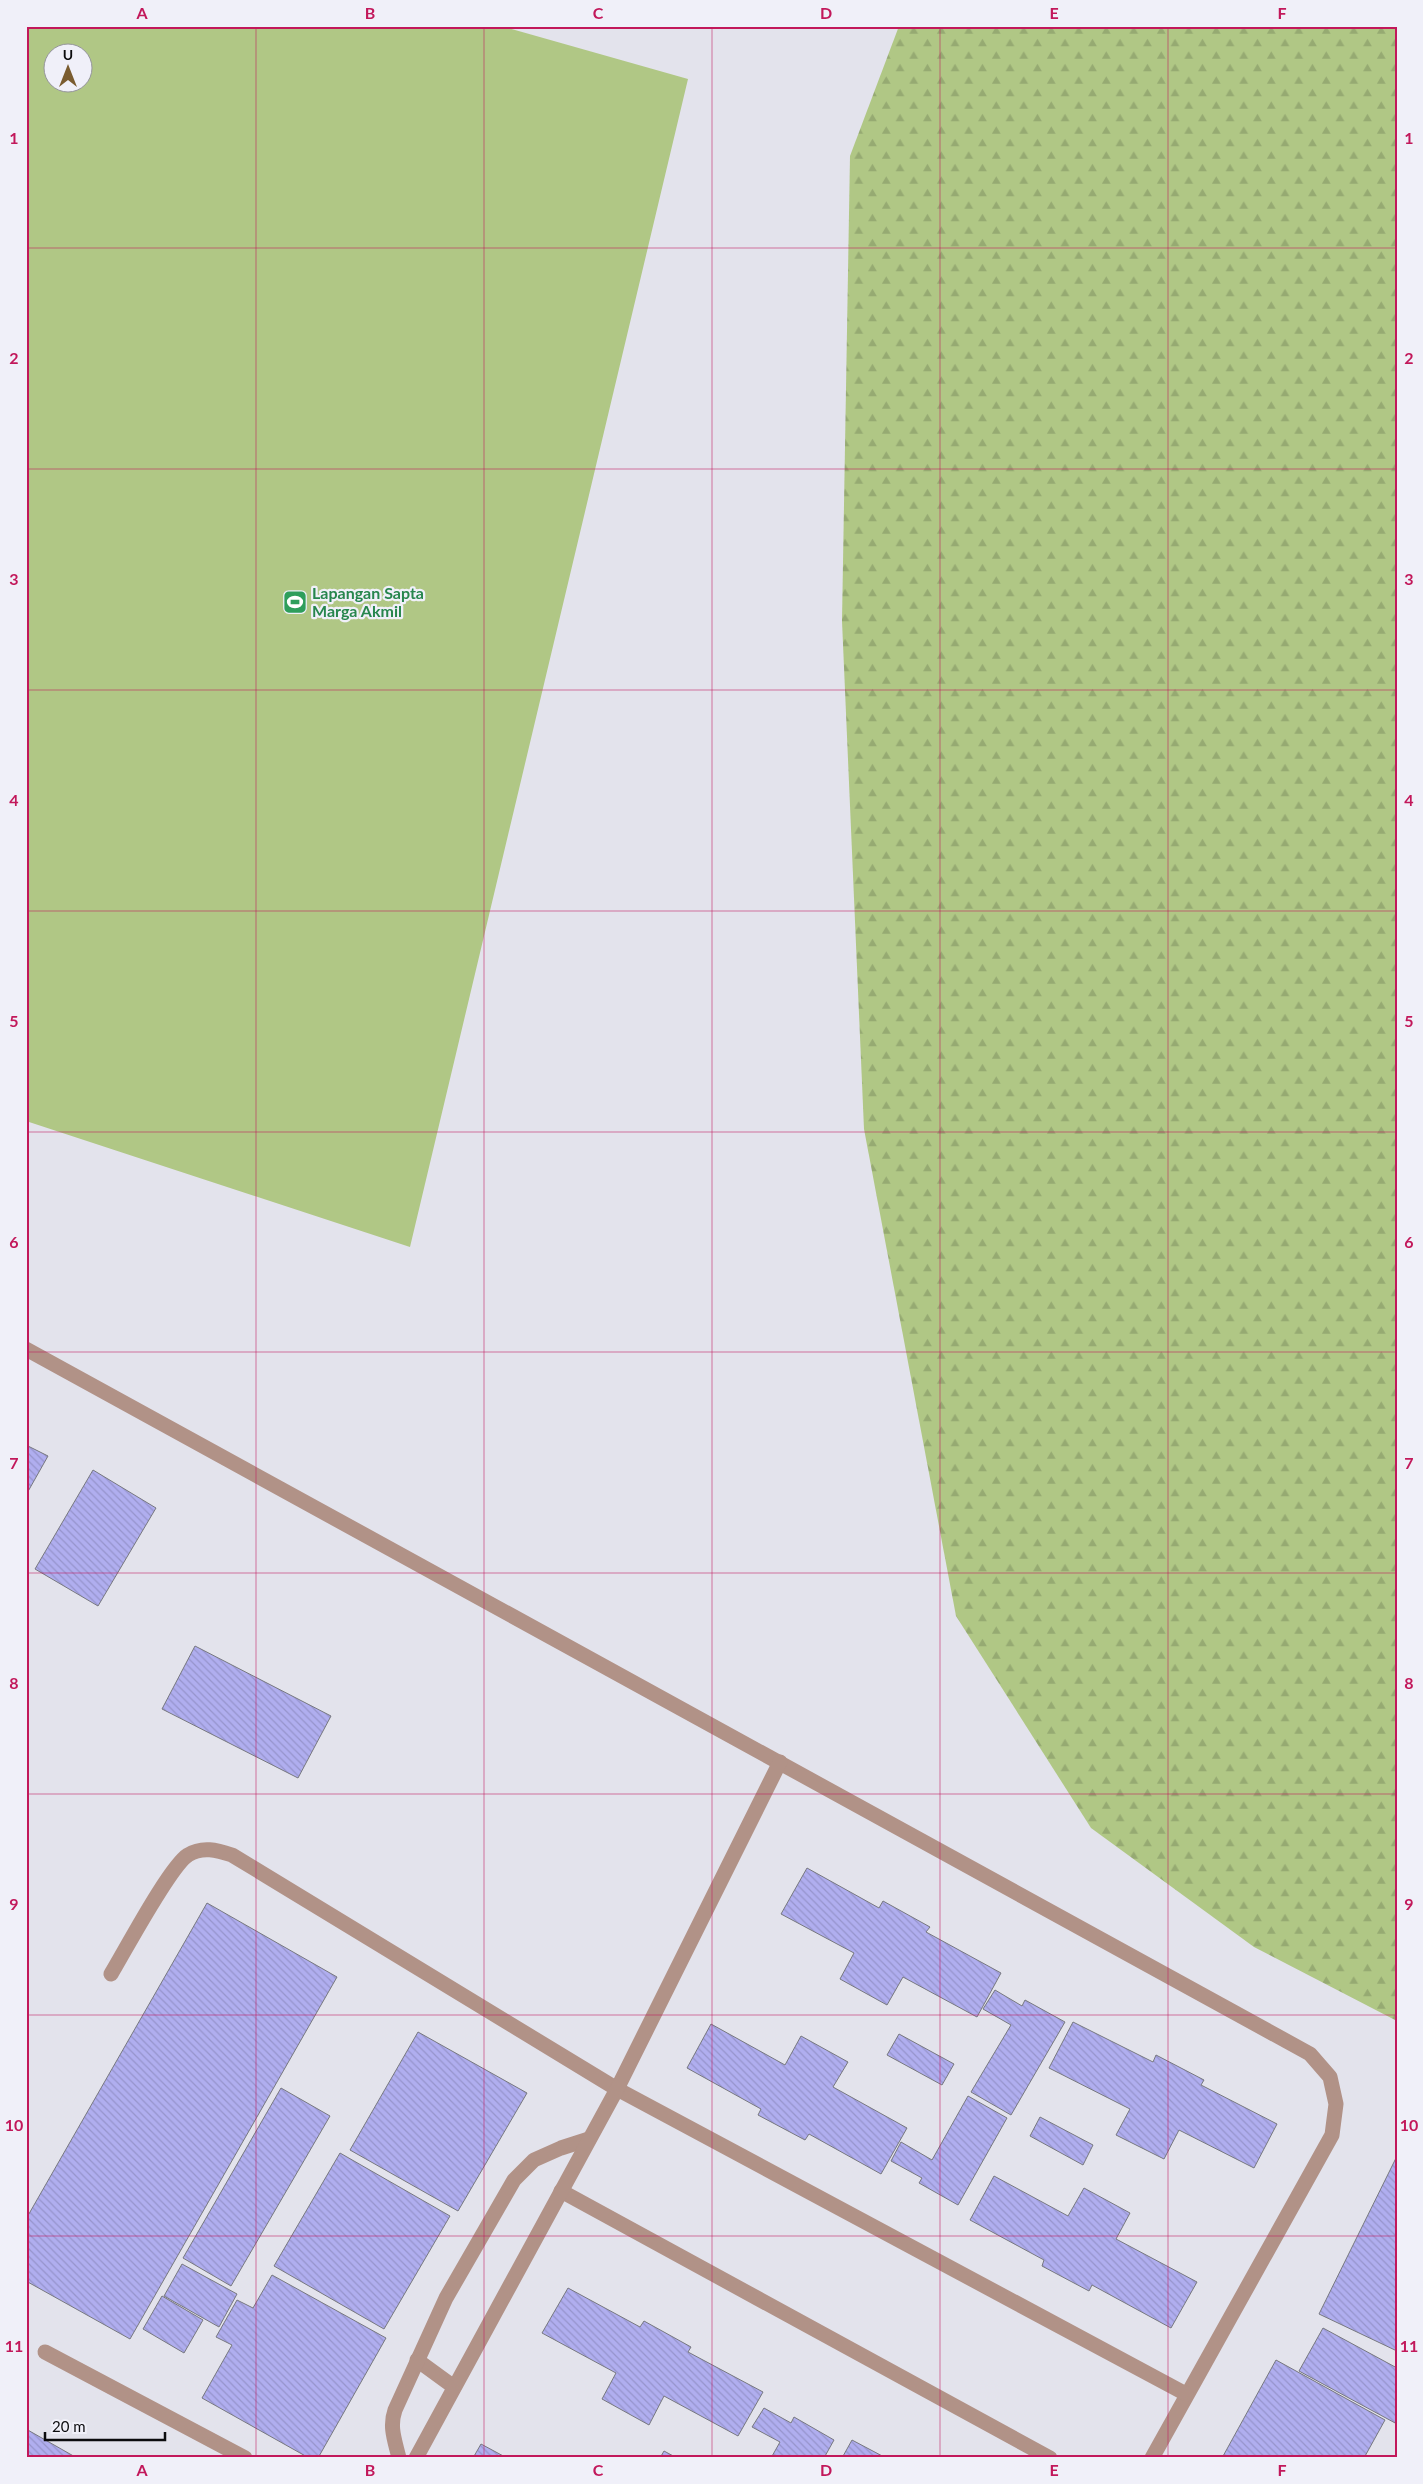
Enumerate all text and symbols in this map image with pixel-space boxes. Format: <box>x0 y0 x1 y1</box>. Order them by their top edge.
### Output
text: A <box>135 3 148 22</box>
text: B <box>365 3 375 22</box>
text: C <box>593 3 604 22</box>
text: D <box>820 3 832 22</box>
text: E <box>1049 3 1059 22</box>
text: F <box>1277 3 1287 22</box>
north arrow <box>42 42 92 92</box>
text: U <box>63 46 73 63</box>
text: 1 <box>9 128 19 147</box>
text: 1 <box>1404 128 1414 147</box>
text: 2 <box>9 348 19 367</box>
text: 2 <box>1404 348 1414 367</box>
text: 3 <box>9 569 19 588</box>
text: 3 <box>1404 569 1414 588</box>
place label: Lapangan Sapta Marga Akmil <box>312 583 424 620</box>
sports icon: Lapangan Sapta Marga Akmil <box>282 589 308 615</box>
text: 4 <box>9 790 19 809</box>
text: 4 <box>1404 790 1414 809</box>
text: 5 <box>9 1011 19 1030</box>
text: 5 <box>1404 1011 1414 1030</box>
text: 6 <box>9 1232 19 1251</box>
text: 6 <box>1404 1232 1414 1251</box>
text: 7 <box>9 1453 19 1472</box>
text: 7 <box>1404 1453 1414 1472</box>
text: 8 <box>9 1673 19 1692</box>
text: 8 <box>1404 1673 1414 1692</box>
text: 9 <box>9 1894 19 1913</box>
text: 9 <box>1404 1894 1414 1913</box>
text: 10 <box>5 2115 23 2134</box>
text: 10 <box>1400 2115 1418 2134</box>
text: 11 <box>5 2336 23 2355</box>
text: 11 <box>1400 2336 1418 2355</box>
scale bar <box>45 2409 165 2441</box>
text: 20 m <box>52 2417 86 2435</box>
text: A <box>135 2460 148 2479</box>
text: B <box>365 2460 375 2479</box>
text: C <box>593 2460 604 2479</box>
text: D <box>820 2460 832 2479</box>
text: E <box>1049 2460 1059 2479</box>
text: F <box>1277 2460 1287 2479</box>

